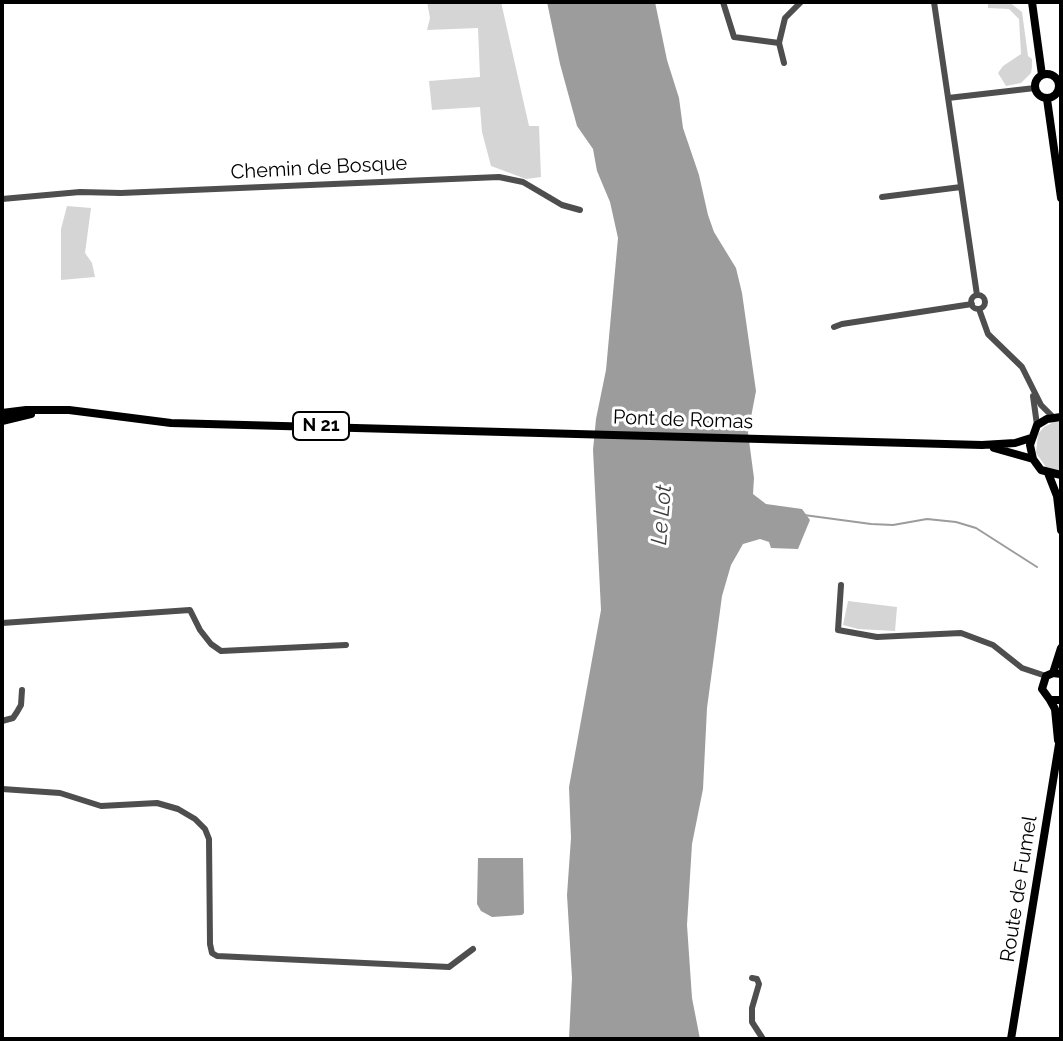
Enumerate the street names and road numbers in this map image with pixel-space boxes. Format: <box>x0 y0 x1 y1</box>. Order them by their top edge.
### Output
street label: Chemin de Bosque <box>230 151 408 185</box>
street label: Pont de Romas <box>612 406 754 434</box>
road number: N 21 <box>293 412 349 440</box>
street label: Route de Fumel <box>996 814 1042 964</box>

